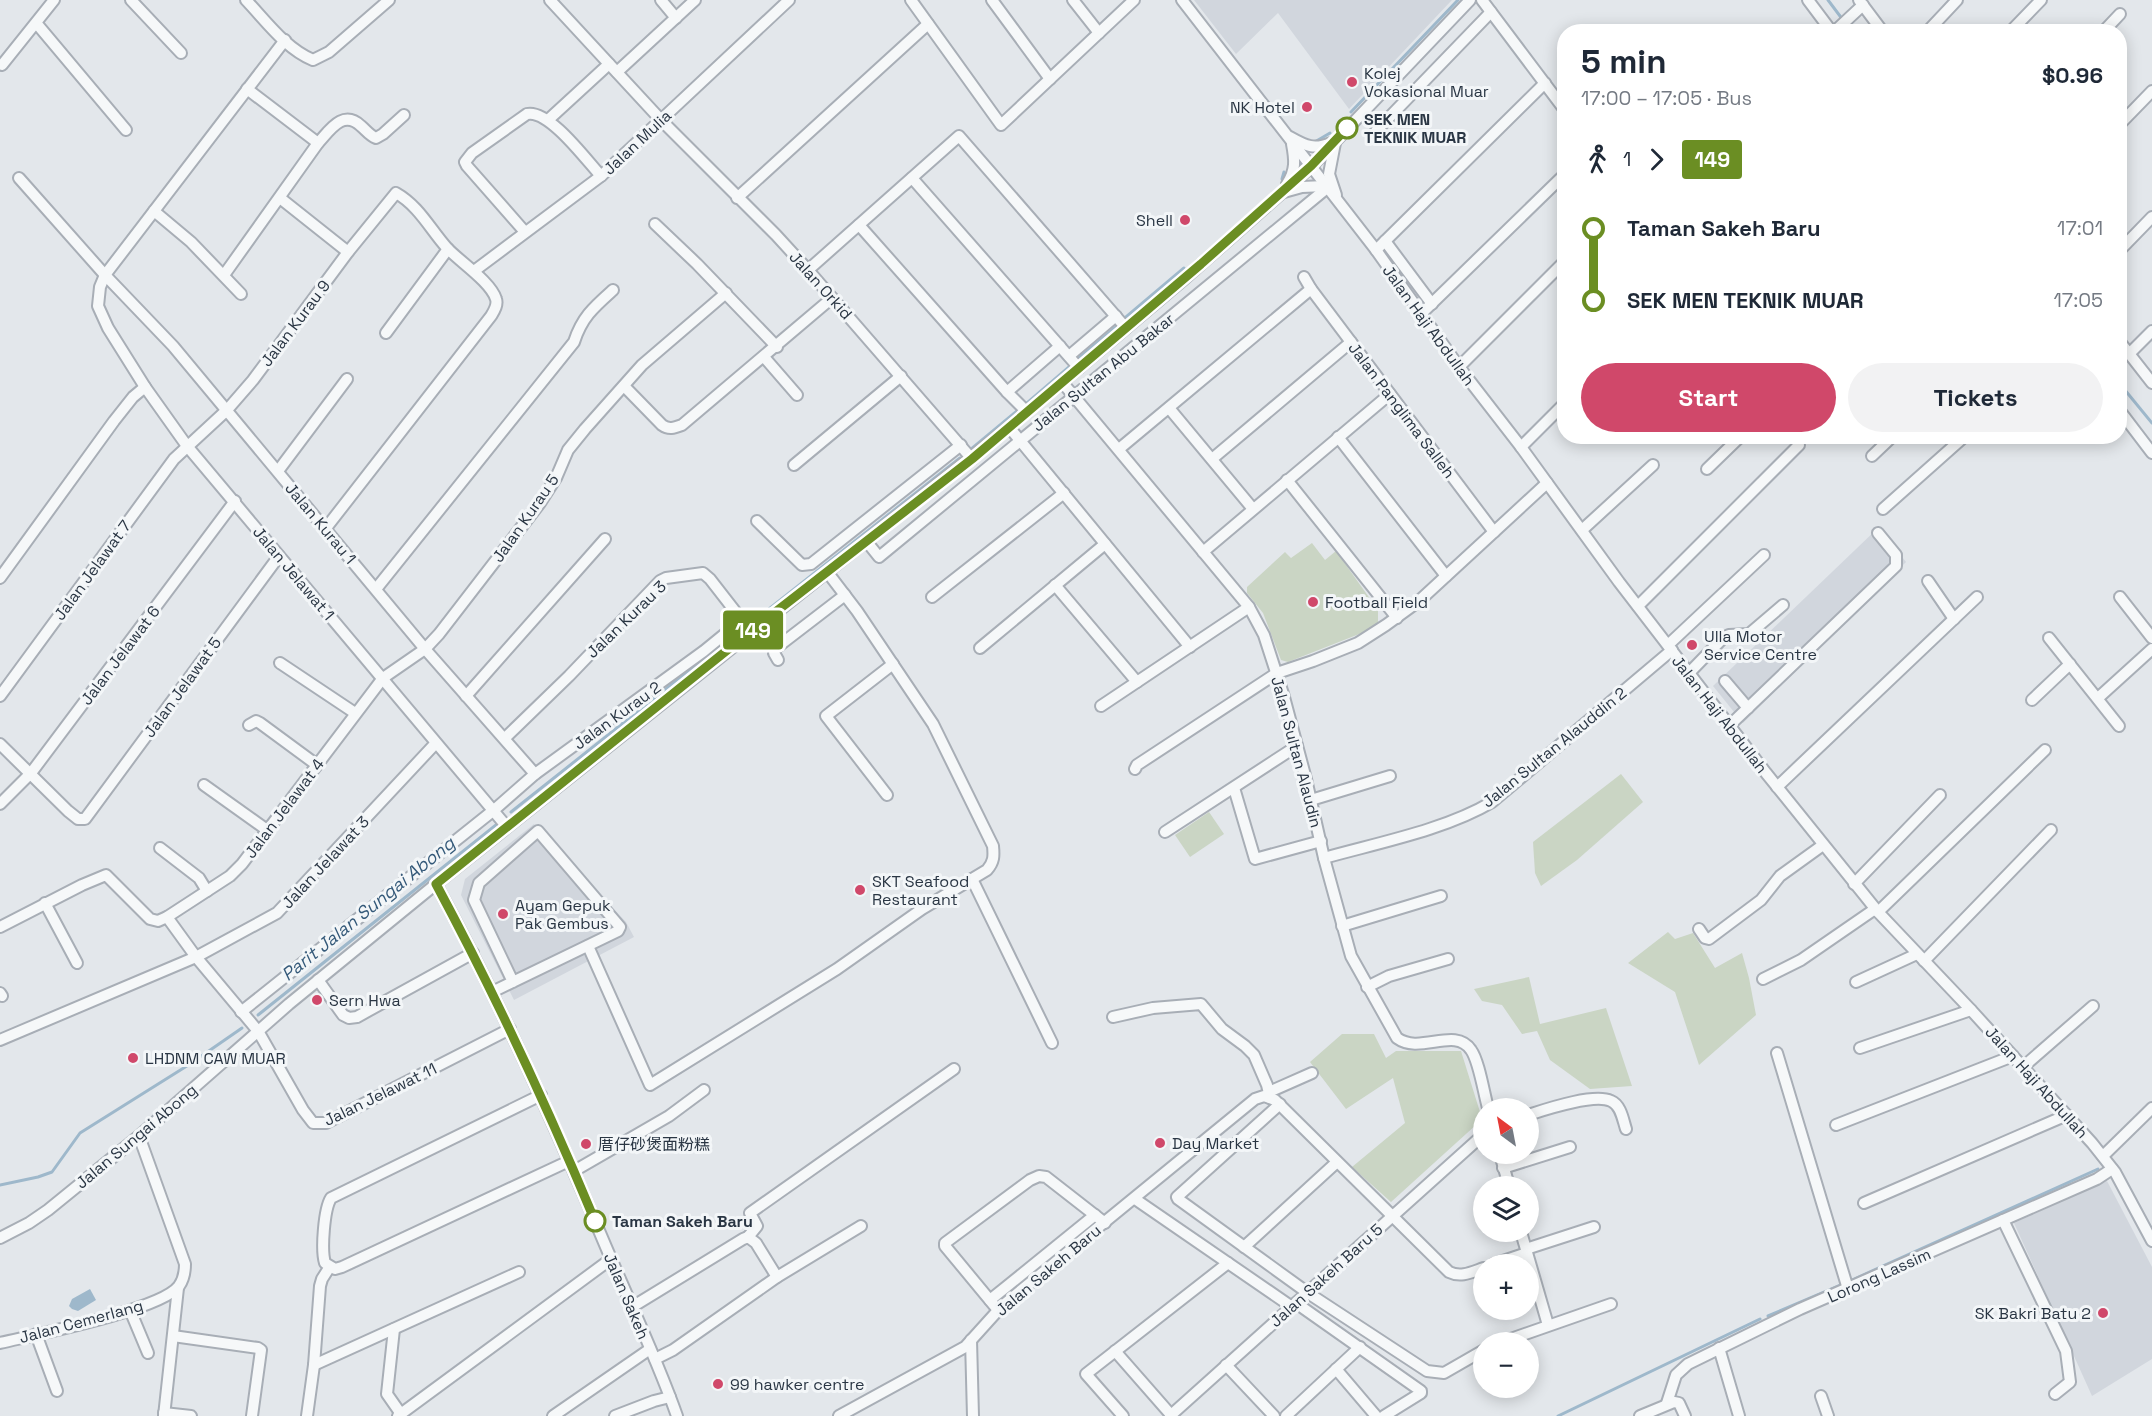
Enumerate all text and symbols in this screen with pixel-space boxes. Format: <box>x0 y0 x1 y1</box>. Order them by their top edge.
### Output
text: 5 min <box>1581 41 1666 83</box>
text: $0.96 <box>2042 61 2103 89</box>
place label: Kolej Vokasional Muar <box>1364 63 1489 102</box>
marker: Kolej Vokasional Muar <box>1345 75 1359 89</box>
text: 17:00 – 17:05 · Bus <box>1581 85 1752 111</box>
place label: NK Hotel <box>1230 97 1295 118</box>
marker: NK Hotel <box>1300 100 1314 114</box>
street label: Jalan Mulia <box>599 105 676 179</box>
place label: SEK MEN TEKNIK MUAR <box>1364 109 1466 148</box>
marker: SEK MEN TEKNIK MUAR <box>1336 117 1358 139</box>
icon: walk <box>1581 143 1614 176</box>
icon: forward <box>1640 143 1673 176</box>
text: 1 <box>1623 146 1631 172</box>
text: 149 <box>1694 146 1730 173</box>
place label: Shell <box>1136 210 1173 231</box>
marker: Shell <box>1178 213 1192 227</box>
text: Taman Sakeh Baru <box>1627 214 1821 242</box>
text: 17:01 <box>2057 215 2103 241</box>
street label: Jalan Orkid <box>784 247 857 324</box>
street label: Jalan Haji Abdullah <box>1378 261 1479 390</box>
street label: Jalan Kurau 9 <box>256 276 335 371</box>
text: SEK MEN TEKNIK MUAR <box>1627 286 1864 314</box>
text: 17:05 <box>2054 287 2103 313</box>
street label: Jalan Sultan Abu Bakar <box>1028 309 1179 436</box>
street label: Jalan Panglima Salleh <box>1344 338 1460 483</box>
button: Start <box>1581 363 1836 432</box>
button: Tickets <box>1848 363 2103 432</box>
street label: Jalan Kurau 5 <box>487 470 564 566</box>
street label: Jalan Kurau 1 <box>280 478 361 568</box>
street label: Jalan Jelawat 7 <box>49 516 136 624</box>
street label: Jalan Jelawat 1 <box>248 522 339 625</box>
street label: Jalan Kurau 3 <box>582 576 671 663</box>
place label: Football Field <box>1325 592 1428 613</box>
marker: Football Field <box>1306 595 1320 609</box>
street label: Jalan Jelawat 6 <box>76 601 165 709</box>
line badge: 149 <box>718 610 788 650</box>
text: 149 <box>735 617 771 644</box>
place label: Ulla Motor Service Centre <box>1704 626 1817 665</box>
street label: Jalan Jelawat 5 <box>139 633 226 742</box>
marker: Ulla Motor Service Centre <box>1685 638 1699 652</box>
street label: Jalan Haji Abdullah <box>1667 651 1772 778</box>
street label: Jalan Sultan Alaudin <box>1266 674 1327 830</box>
street label: Jalan Kurau 2 <box>569 677 665 754</box>
street label: Jalan Sultan Alauddin 2 <box>1478 683 1631 812</box>
street label: Jalan Jelawat 4 <box>240 754 329 862</box>
street label: Jalan Jelawat 3 <box>277 812 374 913</box>
water label: Parit Jalan Sungai Abong <box>276 831 460 986</box>
place label: SKT Seafood Restaurant <box>872 871 969 910</box>
marker: SKT Seafood Restaurant <box>853 883 867 897</box>
place label: Ayam Gepuk Pak Gembus <box>515 895 611 934</box>
marker: Ayam Gepuk Pak Gembus <box>496 907 510 921</box>
place label: Sern Hwa <box>329 990 401 1011</box>
marker: Sern Hwa <box>310 993 324 1007</box>
street label: Jalan Haji Abdullah <box>1981 1022 2093 1143</box>
place label: LHDNM CAW MUAR <box>145 1048 286 1069</box>
marker: LHDNM CAW MUAR <box>126 1051 140 1065</box>
street label: Jalan Jelawat 11 <box>320 1058 440 1131</box>
street label: Jalan Sungai Abong <box>71 1079 201 1193</box>
north arrow <box>1473 1098 1539 1164</box>
map controls <box>1473 1098 1539 1398</box>
place label: Day Market <box>1172 1133 1259 1154</box>
place label: 厝仔砂煲面粉糕 <box>598 1134 710 1155</box>
marker: Day Market <box>1153 1136 1167 1150</box>
marker: 厝仔砂煲面粉糕 <box>579 1137 593 1151</box>
button: layers <box>1473 1176 1539 1242</box>
marker: Taman Sakeh Baru <box>584 1210 606 1232</box>
place label: Taman Sakeh Baru <box>612 1211 753 1232</box>
street label: Jalan Sakeh Baru 5 <box>1265 1219 1387 1332</box>
street label: Jalan Sakeh Baru <box>991 1220 1105 1321</box>
street label: Lorong Lassim <box>1824 1243 1934 1308</box>
street label: Jalan Sakeh <box>599 1250 654 1343</box>
button: + <box>1473 1254 1539 1320</box>
street label: Jalan Cemerlang <box>17 1295 145 1348</box>
place label: SK Bakri Batu 2 <box>1975 1303 2091 1324</box>
marker: SK Bakri Batu 2 <box>2096 1306 2110 1320</box>
button: − <box>1473 1332 1539 1398</box>
place label: 99 hawker centre <box>730 1374 864 1395</box>
marker: 99 hawker centre <box>711 1377 725 1391</box>

